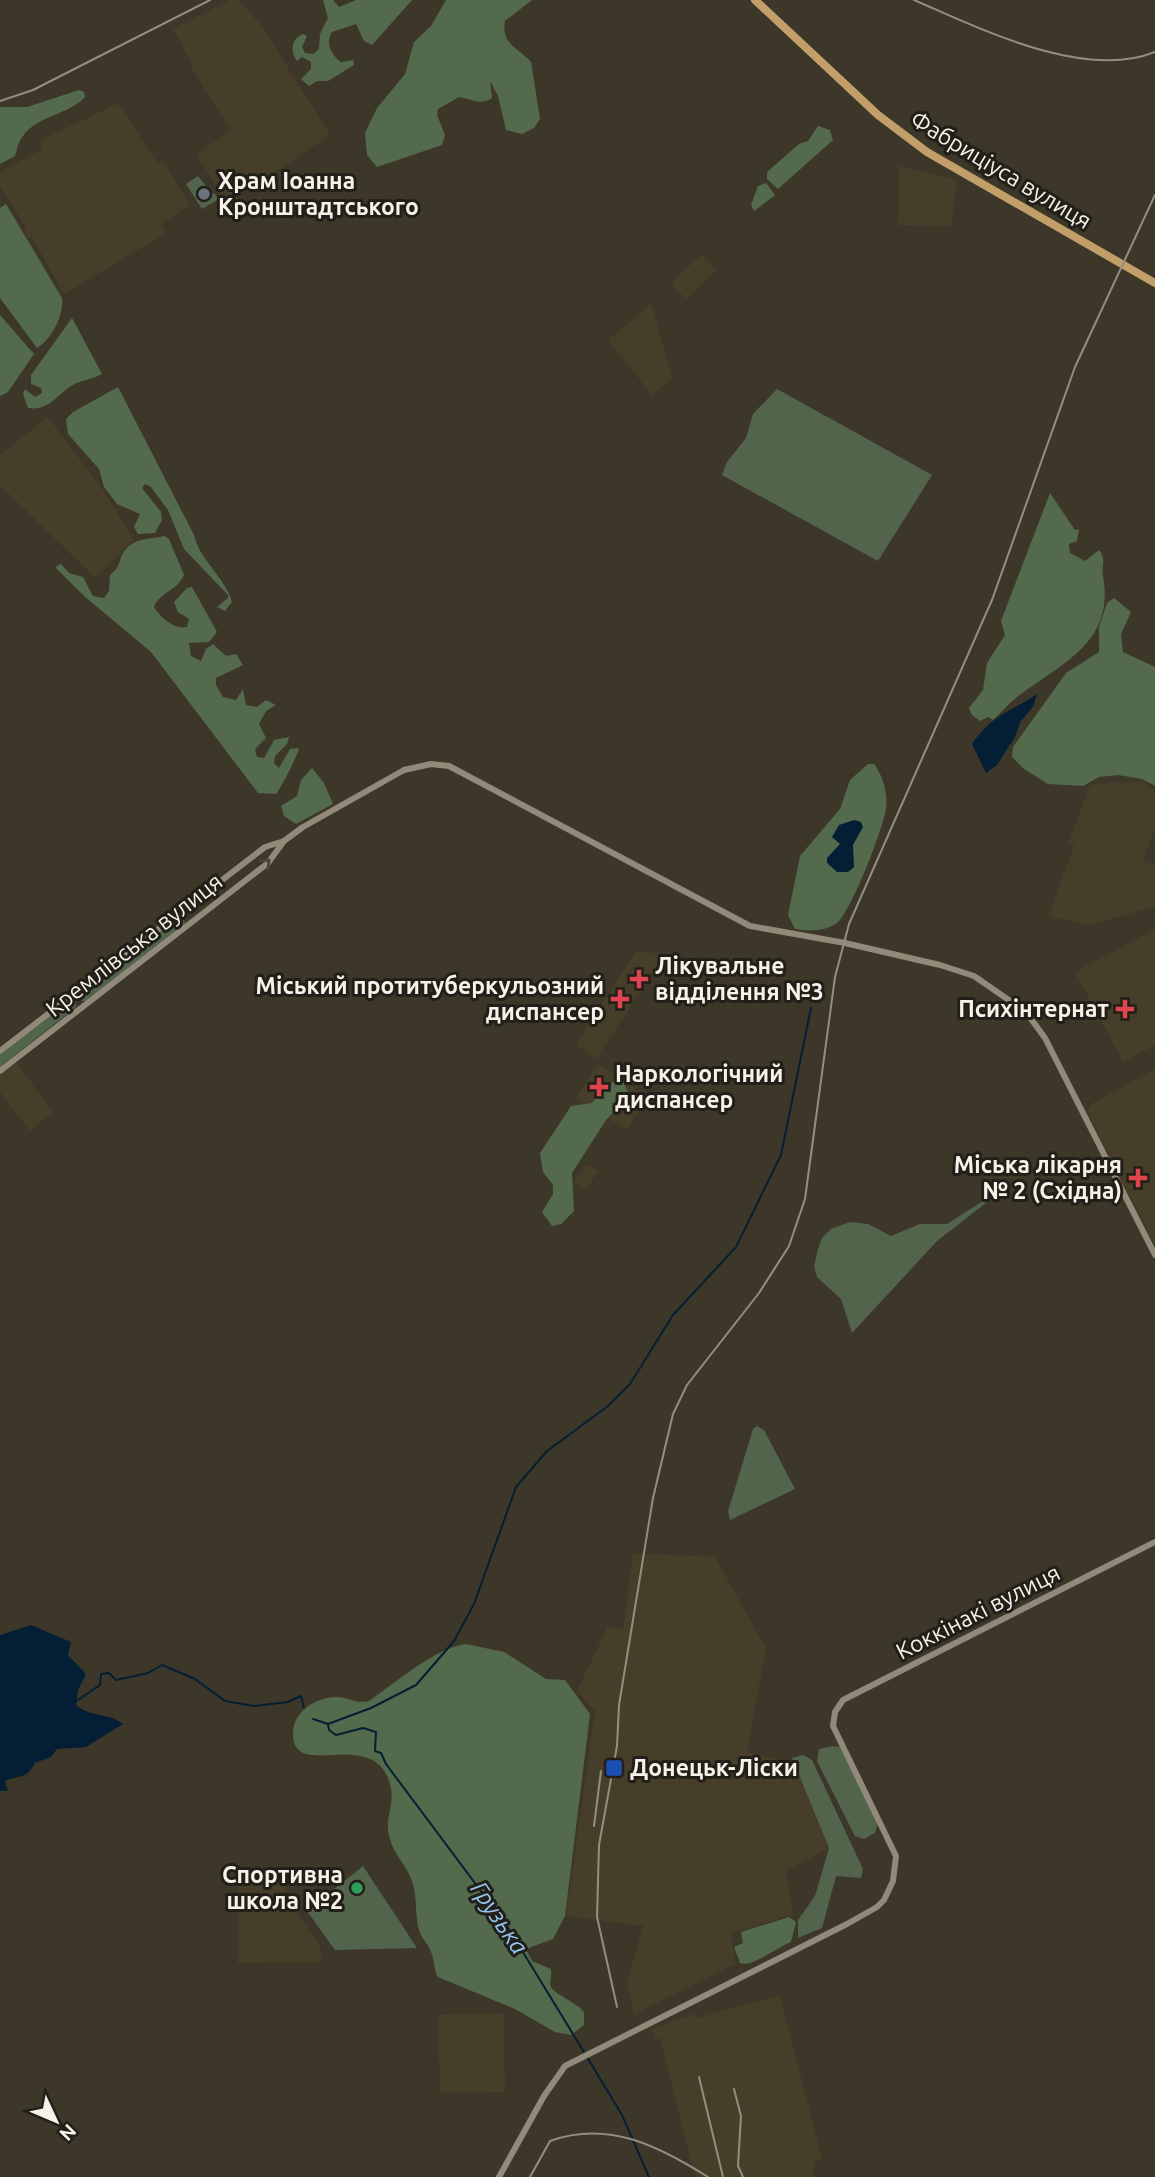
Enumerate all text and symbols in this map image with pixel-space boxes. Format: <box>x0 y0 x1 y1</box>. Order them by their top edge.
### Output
street label: Фабриціуса вулиця <box>907 106 1096 233</box>
place label: Храм Іоанна Кронштадтського <box>218 168 419 219</box>
marker: Храм Іоанна Кронштадтського <box>196 186 212 202</box>
one-way arrow <box>258 859 271 872</box>
street label: Кремлівська вулиця <box>41 868 227 1021</box>
place label: Лікувальне відділення №3 <box>655 953 824 1004</box>
marker: Лікувальне відділення №3 <box>629 969 649 989</box>
place label: Міський протитуберкульозний диспансер <box>256 973 604 1024</box>
marker: Міський протитуберкульозний диспансер <box>610 989 630 1009</box>
place label: Психінтернат <box>958 996 1109 1021</box>
marker: Психінтернат <box>1115 999 1135 1019</box>
place label: Наркологічний диспансер <box>615 1061 783 1112</box>
marker: Наркологічний диспансер <box>589 1077 609 1097</box>
place label: Міська лікарня № 2 (Східна) <box>954 1152 1122 1204</box>
marker: Міська лікарня № 2 (Східна) <box>1128 1168 1148 1188</box>
street label: Коккінакі вулиця <box>892 1559 1064 1664</box>
place label: Донецьк-Ліски <box>630 1755 798 1780</box>
marker: Донецьк-Ліски <box>604 1758 624 1778</box>
place label: Спортивна школа №2 <box>222 1862 343 1913</box>
water label: Грузька <box>465 1876 533 1959</box>
marker: Спортивна школа №2 <box>349 1880 365 1896</box>
north arrow <box>21 2086 91 2156</box>
text: N <box>55 2120 81 2146</box>

